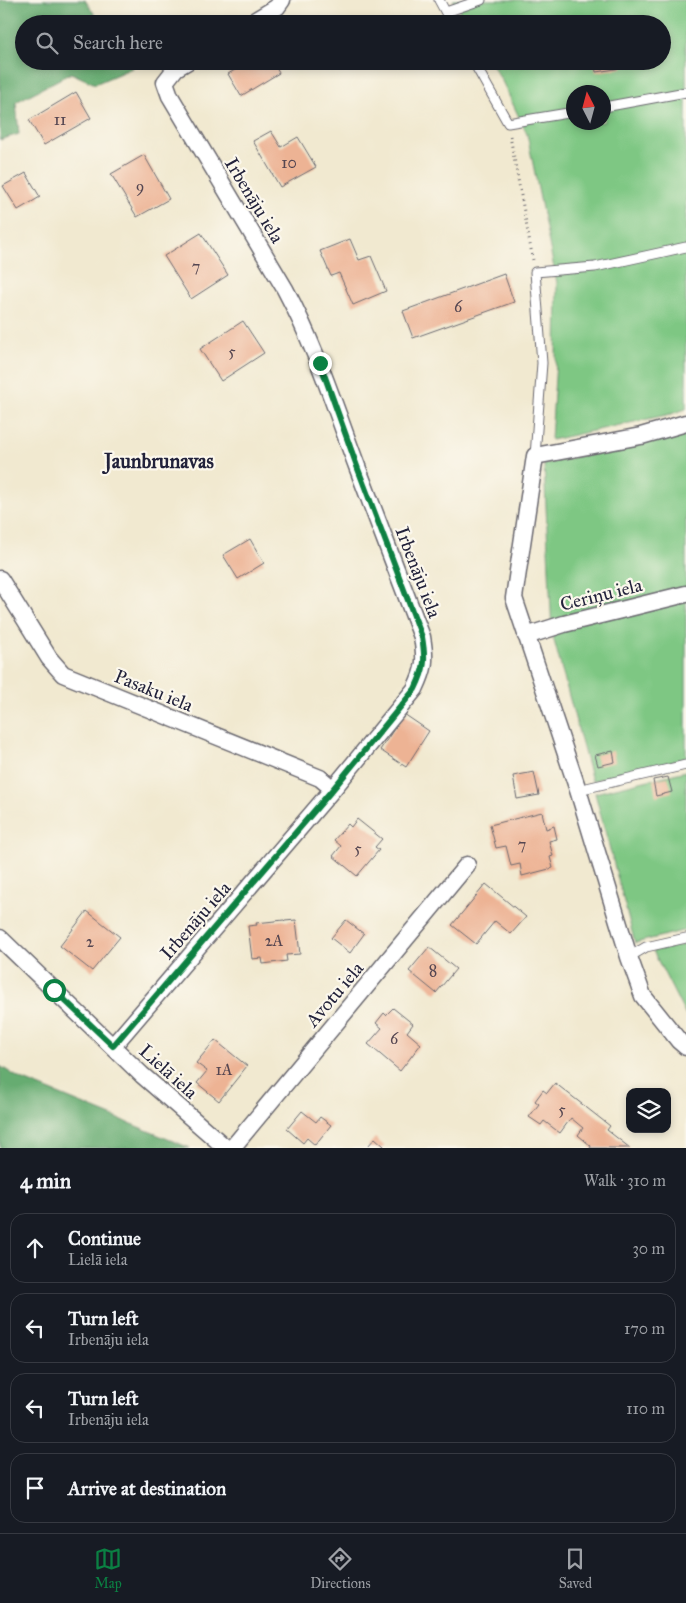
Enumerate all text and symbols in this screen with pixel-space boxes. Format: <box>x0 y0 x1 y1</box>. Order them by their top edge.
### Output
search box <box>15 15 671 70</box>
icon: search <box>33 29 61 57</box>
text: Search here <box>73 31 163 54</box>
north arrow <box>566 85 611 130</box>
house number: 11 <box>54 110 66 129</box>
street label: Irbenāju iela <box>220 153 290 248</box>
house number: 10 <box>281 153 297 172</box>
house number: 9 <box>136 177 144 196</box>
house number: 7 <box>192 257 200 276</box>
house number: 6 <box>454 297 463 316</box>
house number: 5 <box>228 342 236 361</box>
route end <box>309 352 332 375</box>
district label: Jaunbrunavas <box>101 449 215 475</box>
street label: Irbenāju iela <box>391 523 447 622</box>
street label: Ceriņu iela <box>558 573 646 616</box>
street label: Pasaku iela <box>111 664 197 717</box>
house number: 7 <box>518 835 526 854</box>
house number: 5 <box>354 839 362 858</box>
street label: Irbenāju iela <box>155 876 236 964</box>
house number: 2A <box>265 931 284 950</box>
house number: 2 <box>86 932 94 951</box>
street label: Avotu iela <box>300 956 369 1032</box>
house number: 8 <box>429 961 437 980</box>
route start <box>43 979 66 1002</box>
house number: 6 <box>390 1029 399 1048</box>
street label: Lielā iela <box>135 1039 203 1104</box>
house number: 1A <box>215 1060 233 1079</box>
map controls <box>626 1088 671 1133</box>
button: layers <box>626 1088 671 1133</box>
house number: 5 <box>558 1100 566 1119</box>
text: 4 min <box>20 1168 71 1194</box>
text: Walk · 310 m <box>584 1171 666 1190</box>
text: Continue <box>68 1227 141 1250</box>
icon: ahead <box>21 1234 49 1262</box>
text: 30 m <box>632 1239 665 1258</box>
text: Lielā iela <box>68 1250 127 1269</box>
text: Turn left <box>68 1307 138 1330</box>
icon: left <box>21 1314 49 1342</box>
text: 170 m <box>624 1319 665 1338</box>
text: Irbenāju iela <box>68 1330 149 1349</box>
text: Turn left <box>68 1387 138 1410</box>
icon: left <box>21 1394 49 1422</box>
text: 110 m <box>626 1399 665 1418</box>
text: Irbenāju iela <box>68 1410 149 1429</box>
icon: arrive <box>21 1474 49 1502</box>
text: Arrive at destination <box>68 1477 226 1500</box>
tab: Map <box>94 1545 122 1592</box>
tab: Directions <box>310 1545 371 1592</box>
tab: Saved <box>559 1545 592 1592</box>

